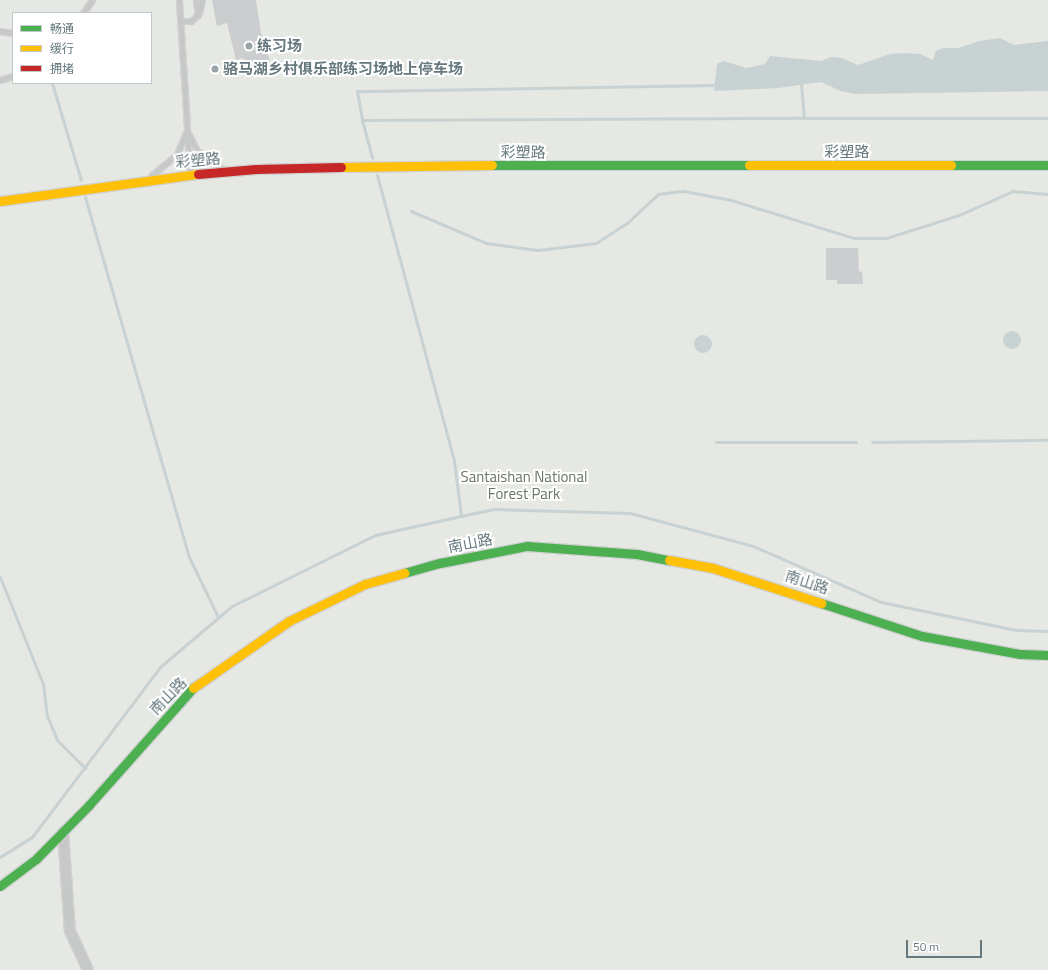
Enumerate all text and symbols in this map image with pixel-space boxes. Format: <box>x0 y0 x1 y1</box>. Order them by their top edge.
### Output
legend <box>12 12 152 84</box>
text: 畅通 <box>50 19 74 38</box>
place label: 练习场 <box>257 37 302 55</box>
text: 缓行 <box>50 39 74 58</box>
marker: 练习场 <box>244 41 254 51</box>
text: 拥堵 <box>50 59 74 78</box>
place label: 骆马湖乡村俱乐部练习场地上停车场 <box>223 60 463 78</box>
marker: 骆马湖乡村俱乐部练习场地上停车场 <box>210 64 220 74</box>
street label: 彩塑路 <box>500 143 546 161</box>
street label: 彩塑路 <box>825 143 869 161</box>
street label: 彩塑路 <box>175 149 221 171</box>
park label: Santaishan National Forest Park <box>461 467 587 502</box>
street label: 南山路 <box>446 530 494 556</box>
street label: 南山路 <box>783 566 831 598</box>
street label: 南山路 <box>146 674 190 718</box>
scale bar <box>908 932 984 958</box>
text: 50 m <box>913 937 939 956</box>

